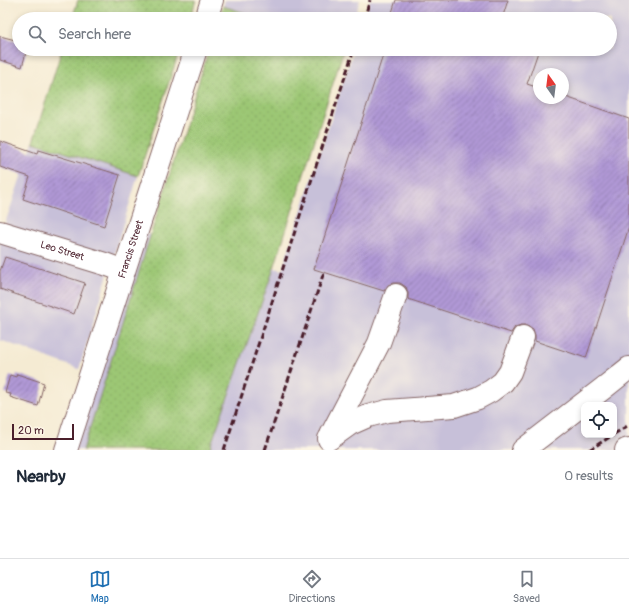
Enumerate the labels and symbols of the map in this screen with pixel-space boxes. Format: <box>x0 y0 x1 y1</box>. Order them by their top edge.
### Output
north arrow <box>533 68 569 104</box>
street label: Francis Street <box>116 218 146 280</box>
street label: Leo Street <box>39 239 87 264</box>
scale bar <box>12 422 74 441</box>

